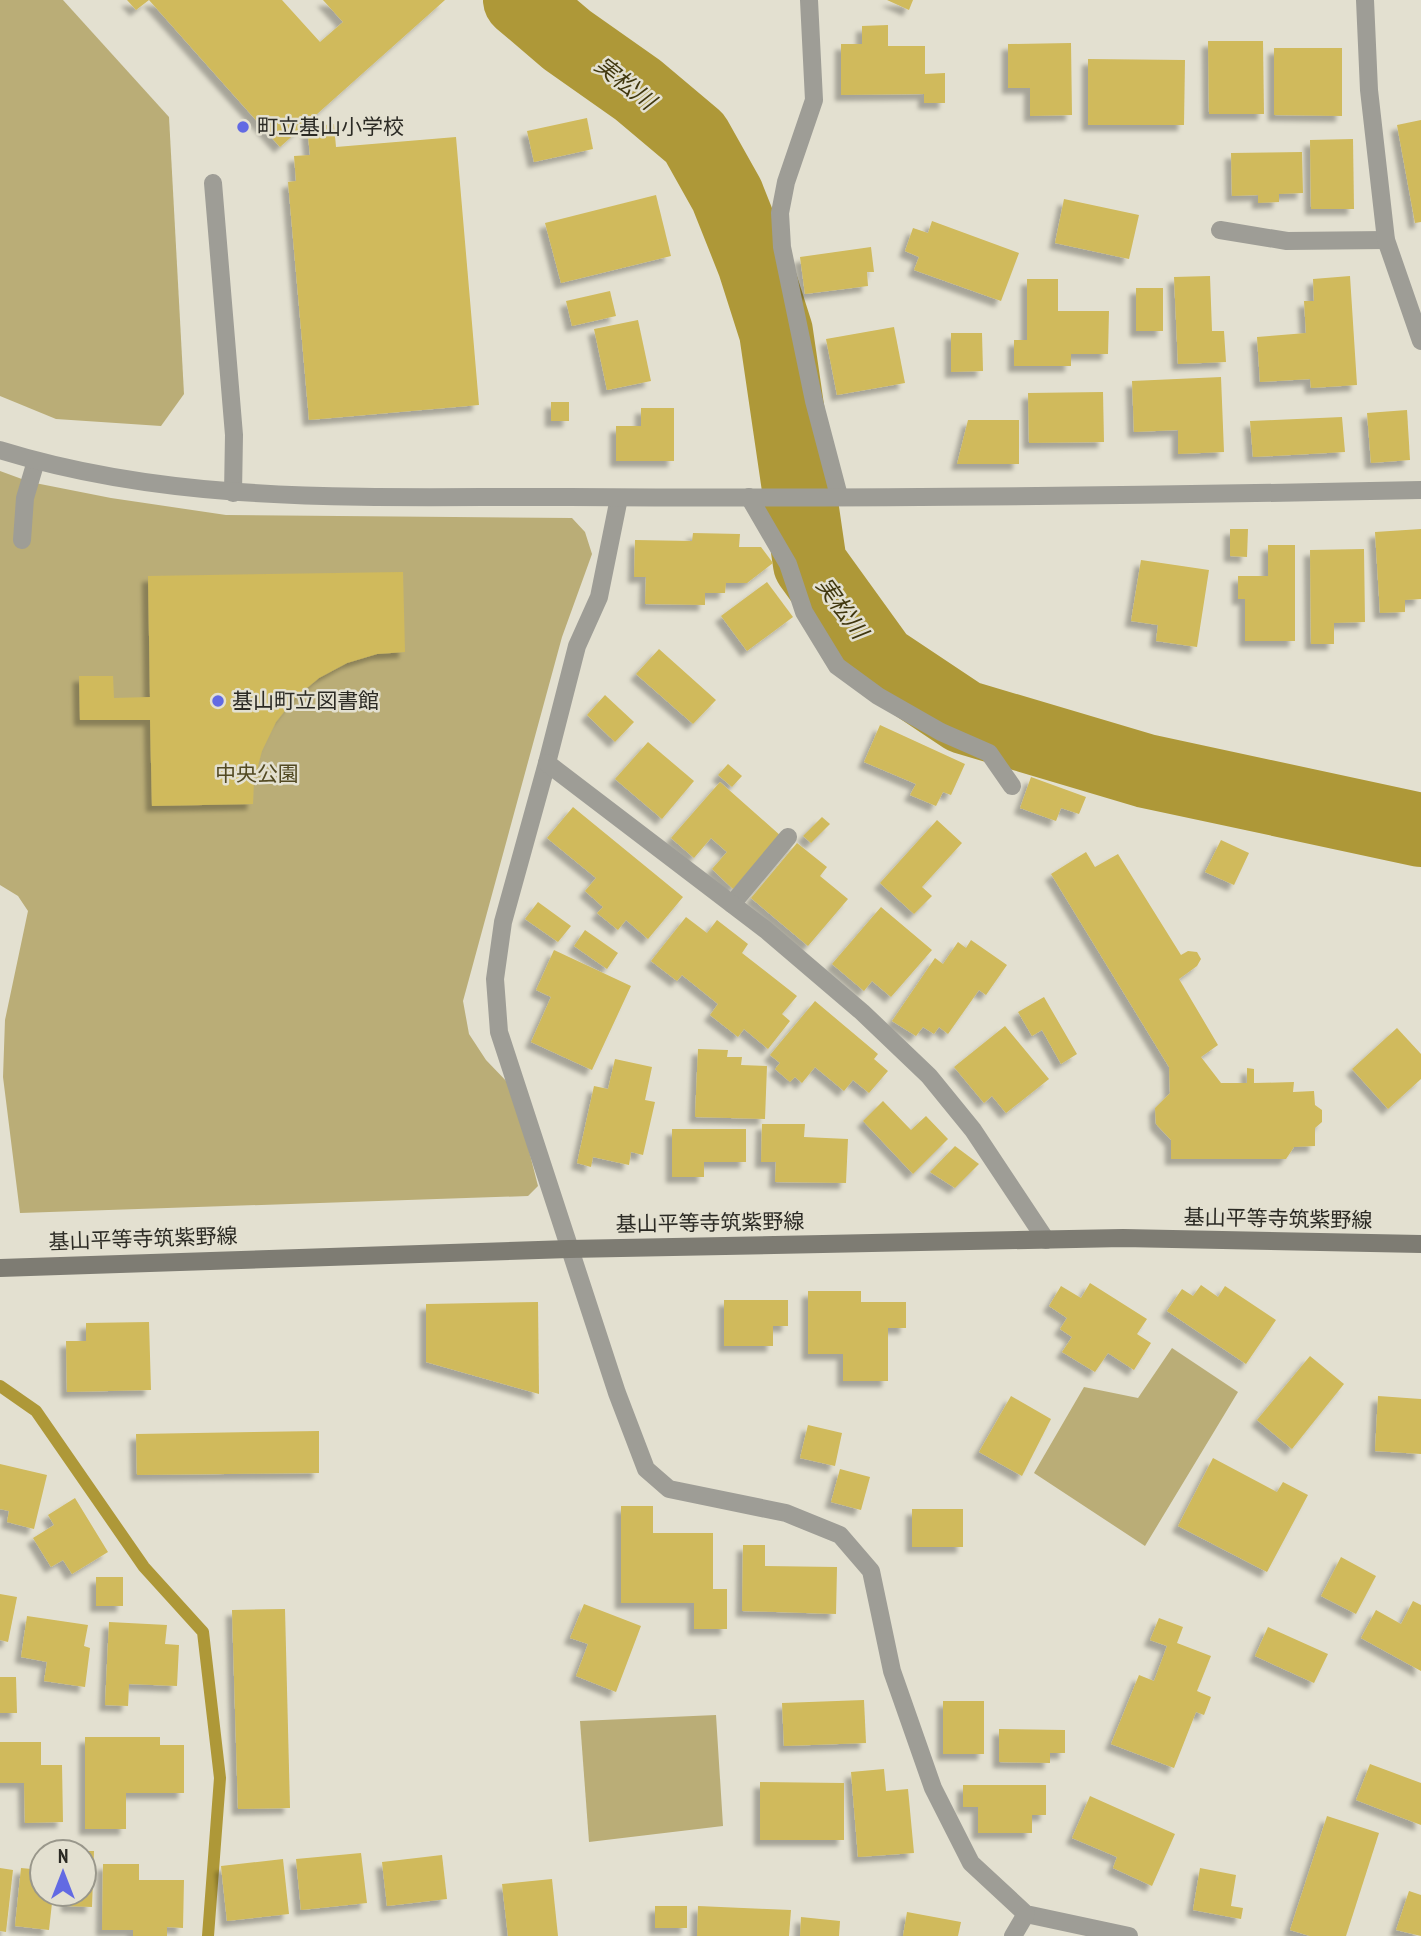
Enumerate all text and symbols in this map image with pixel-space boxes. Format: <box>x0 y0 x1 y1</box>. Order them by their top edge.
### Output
water label: 実松川 <box>589 50 664 117</box>
place label: 町立基山小学校 <box>257 113 404 140</box>
marker: 町立基山小学校 <box>235 119 251 135</box>
water label: 実松川 <box>810 571 876 647</box>
place label: 基山町立図書館 <box>232 687 379 714</box>
marker: 基山町立図書館 <box>210 693 226 709</box>
park label: 中央公園 <box>215 760 299 787</box>
street label: 基山平等寺筑紫野線 <box>1183 1203 1373 1234</box>
street label: 基山平等寺筑紫野線 <box>615 1207 805 1238</box>
street label: 基山平等寺筑紫野線 <box>48 1222 238 1255</box>
north arrow <box>28 1838 98 1908</box>
text: N <box>58 1844 68 1868</box>

